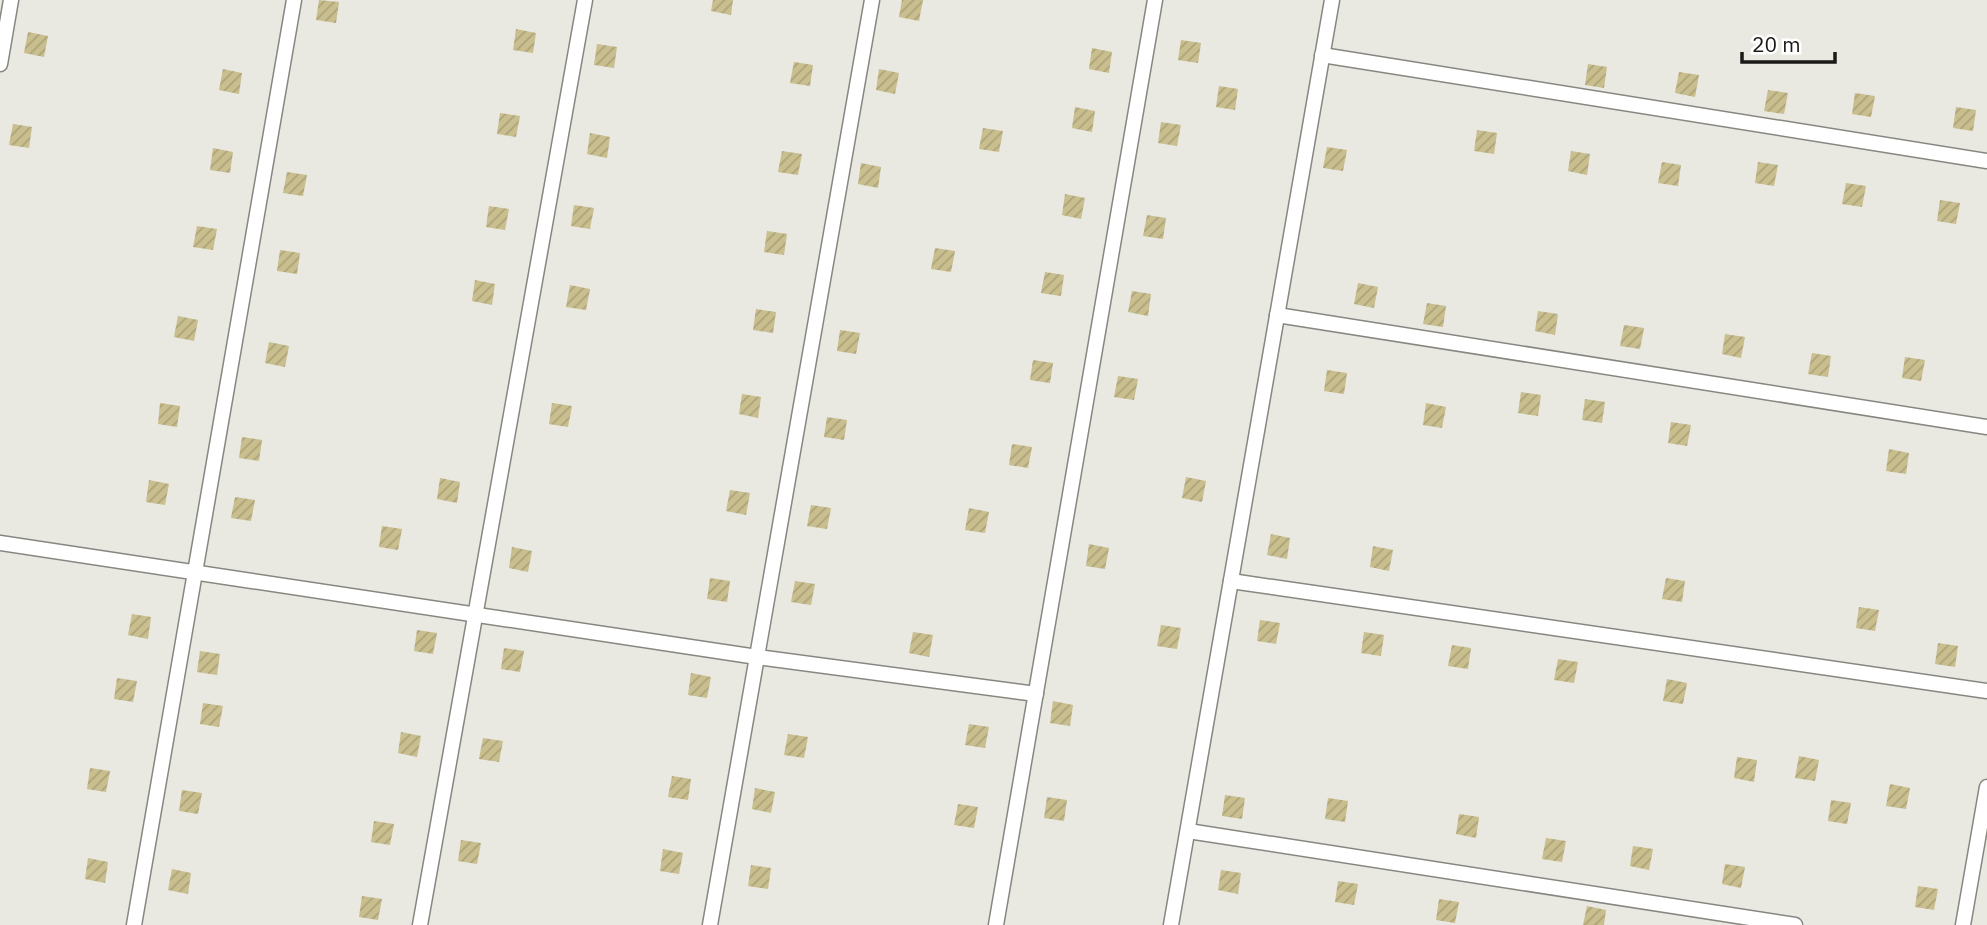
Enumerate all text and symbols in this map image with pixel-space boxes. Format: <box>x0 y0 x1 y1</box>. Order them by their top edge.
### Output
scale bar <box>1742 21 1835 65</box>
text: 20 m <box>1752 30 1801 58</box>

